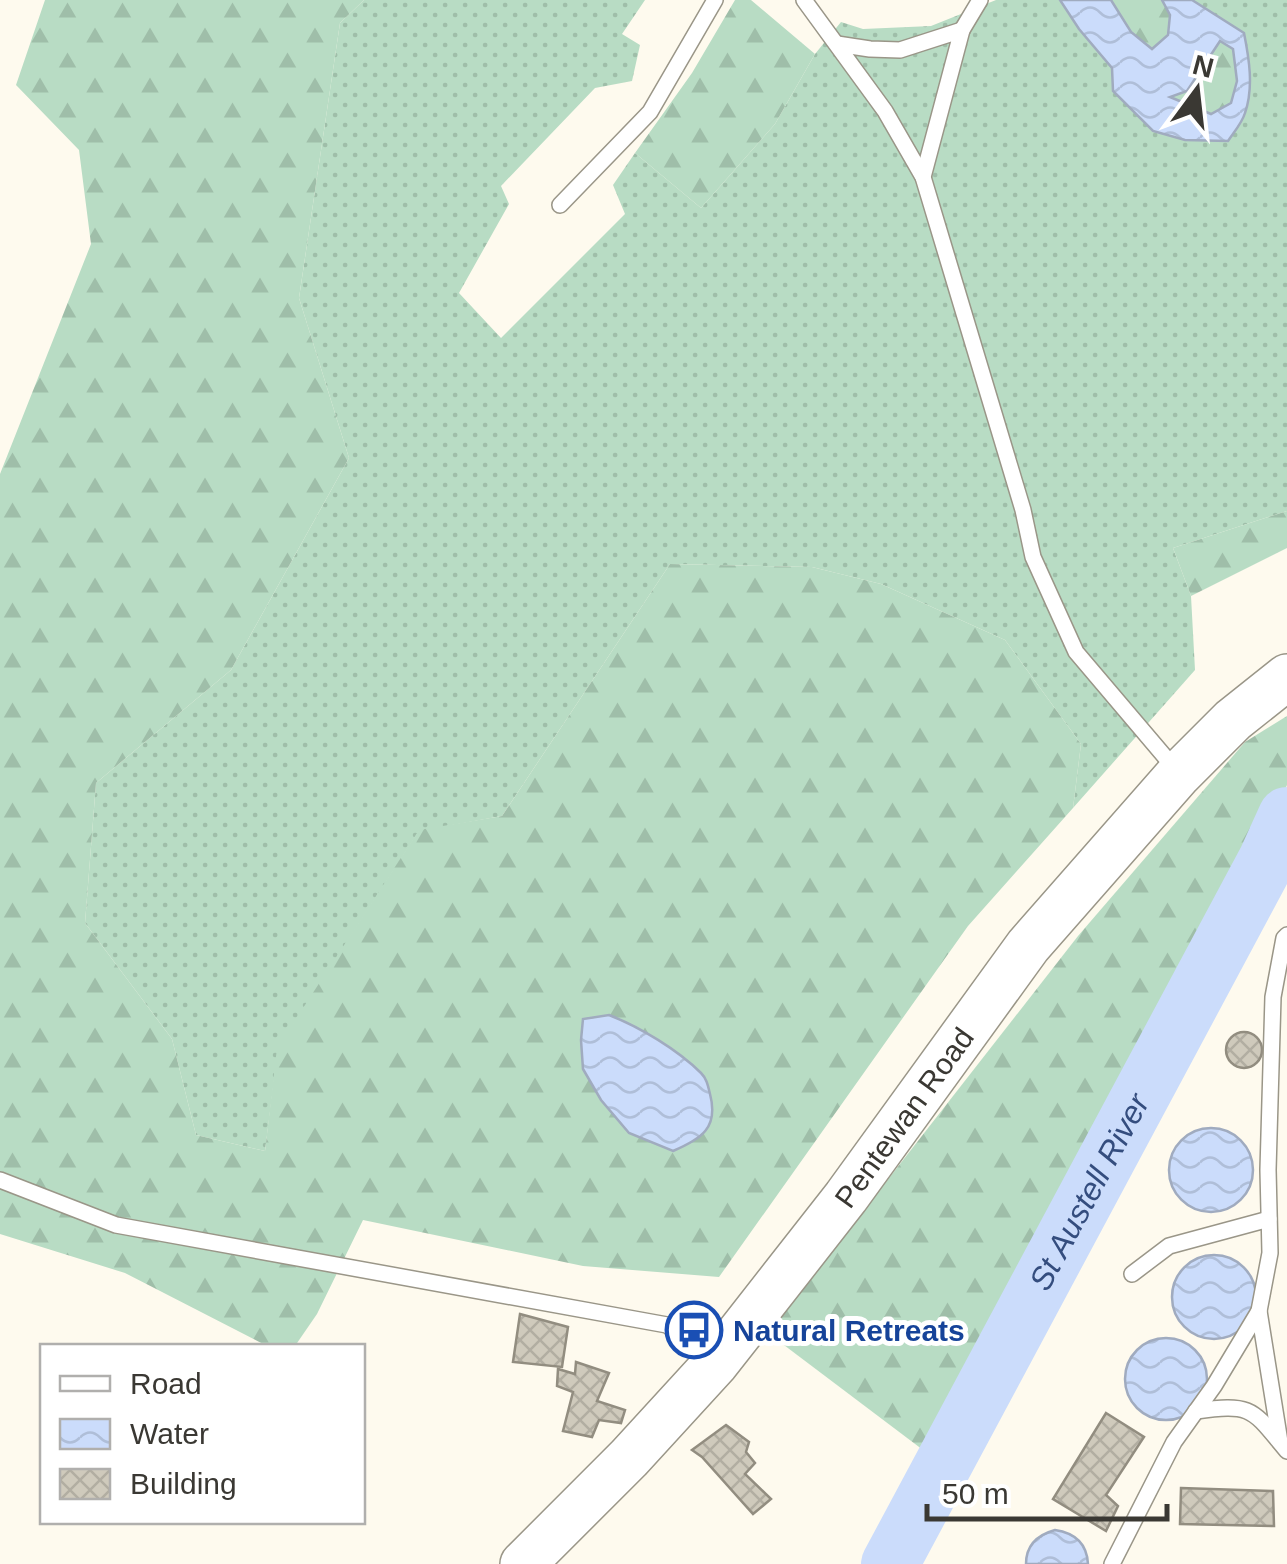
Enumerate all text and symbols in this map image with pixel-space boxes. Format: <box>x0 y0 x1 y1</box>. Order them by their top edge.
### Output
north arrow <box>1147 40 1247 140</box>
text: N <box>1190 49 1217 84</box>
street label: Pentewan Road <box>828 1021 980 1213</box>
water label: St Austell River <box>1022 1086 1157 1296</box>
bus stop icon: Natural Retreats <box>664 1300 724 1360</box>
place label: Natural Retreats <box>733 1314 965 1347</box>
legend <box>40 1344 365 1524</box>
text: Road <box>130 1367 202 1400</box>
text: Water <box>130 1417 209 1450</box>
scale bar <box>927 1459 1167 1521</box>
text: Building <box>130 1467 237 1500</box>
text: 50 m <box>942 1477 1009 1510</box>

